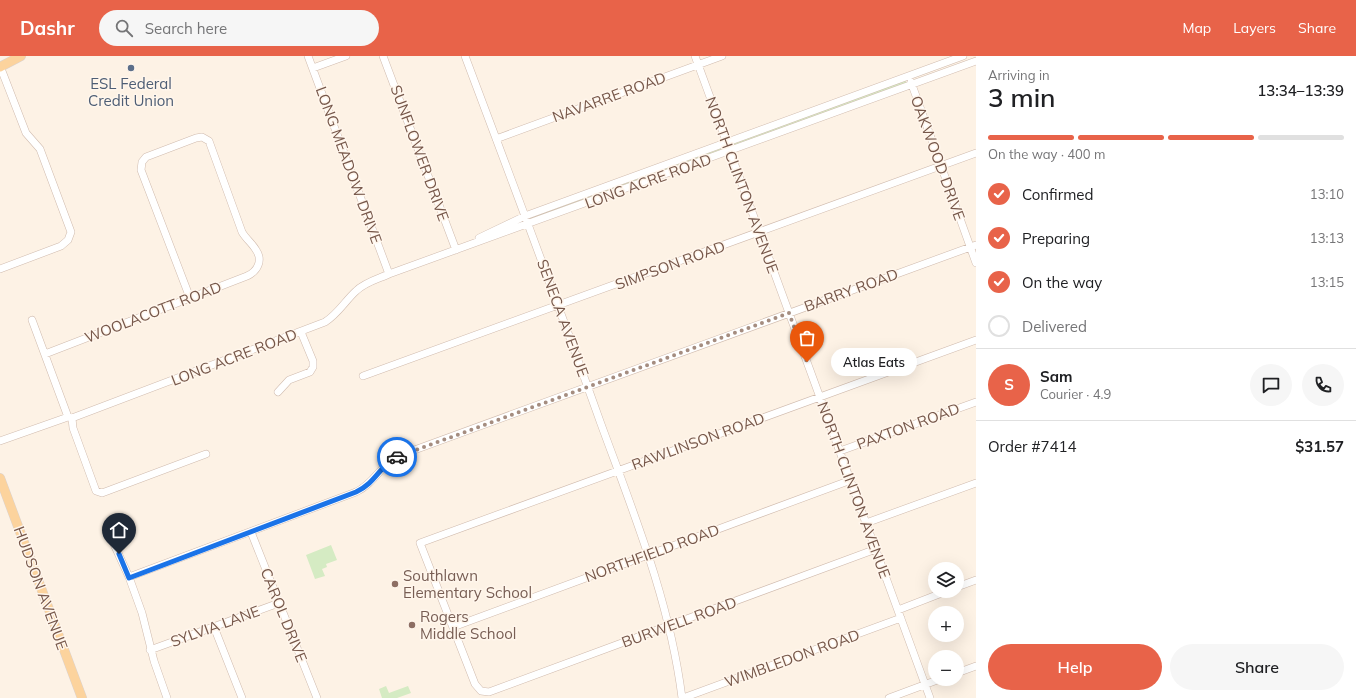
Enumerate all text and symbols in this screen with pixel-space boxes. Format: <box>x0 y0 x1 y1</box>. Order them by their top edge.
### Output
search box <box>99 10 379 46</box>
text: Dashr <box>20 16 75 40</box>
icon: search <box>113 17 135 39</box>
text: Search here <box>145 19 227 38</box>
text: Map <box>1182 19 1211 37</box>
text: Layers <box>1233 19 1276 37</box>
text: Share <box>1298 19 1336 37</box>
marker: ESL Federal Credit Union <box>126 63 136 73</box>
text: Arriving in <box>988 67 1050 83</box>
street label: NAVARRE ROAD <box>550 68 668 126</box>
place label: ESL Federal Credit Union <box>88 74 174 110</box>
text: 3 min <box>988 81 1056 114</box>
text: 13:34–13:39 <box>1257 81 1344 100</box>
street label: SUNFLOWER DRIVE <box>387 82 454 224</box>
street label: LONG MEADOW DRIVE <box>312 84 386 246</box>
street label: OAKWOOD DRIVE <box>907 93 969 223</box>
street label: NORTH CLINTON AVENUE <box>701 94 783 276</box>
text: On the way · 400 m <box>988 146 1105 162</box>
street label: LONG ACRE ROAD <box>582 149 714 213</box>
icon: check <box>988 183 1010 205</box>
text: Confirmed <box>1022 185 1093 204</box>
text: 13:10 <box>1310 186 1344 202</box>
icon: check <box>988 227 1010 249</box>
text: Preparing <box>1022 229 1090 248</box>
text: 13:13 <box>1310 230 1344 246</box>
street label: SIMPSON ROAD <box>612 236 728 294</box>
street label: SENECA AVENUE <box>533 257 593 379</box>
street label: BARRY ROAD <box>801 264 901 316</box>
icon: check <box>988 271 1010 293</box>
text: On the way <box>1022 273 1102 292</box>
text: 13:15 <box>1310 274 1344 290</box>
street label: WOOLACOTT ROAD <box>82 277 224 347</box>
text: Delivered <box>1022 317 1087 336</box>
pin <box>790 321 824 362</box>
street label: LONG ACRE ROAD <box>168 324 300 390</box>
icon: bag <box>796 327 818 349</box>
callout: Atlas Eats <box>831 348 917 376</box>
text: Atlas Eats <box>843 354 905 370</box>
button: chat <box>1250 364 1292 406</box>
button: phone <box>1302 364 1344 406</box>
text: Sam <box>1040 367 1072 386</box>
text: S <box>1004 375 1014 394</box>
text: Courier · 4.9 <box>1040 386 1111 402</box>
street label: NORTH CLINTON AVENUE <box>813 399 895 581</box>
street label: PAXTON ROAD <box>854 399 962 453</box>
street label: RAWLINSON ROAD <box>629 408 767 474</box>
courier <box>377 437 417 477</box>
text: Order #7414 <box>988 437 1076 456</box>
text: $31.57 <box>1295 437 1344 456</box>
icon: car <box>386 446 408 468</box>
pin <box>102 513 136 554</box>
icon: home <box>108 519 130 541</box>
street label: NORTHFIELD ROAD <box>582 520 722 586</box>
street label: HUDSON AVENUE <box>10 524 72 653</box>
map controls <box>928 562 964 686</box>
button: layers <box>928 562 964 598</box>
street label: CAROL DRIVE <box>257 565 312 665</box>
place label: Southlawn Elementary School <box>403 566 532 602</box>
marker: Southlawn Elementary School <box>390 579 400 589</box>
street label: BURWELL ROAD <box>619 592 739 652</box>
street label: SYLVIA LANE <box>168 601 262 651</box>
button: + <box>928 606 964 642</box>
place label: Rogers Middle School <box>420 607 516 643</box>
marker: Rogers Middle School <box>407 620 417 630</box>
street label: WIMBLEDON ROAD <box>722 625 862 691</box>
button: Help <box>988 644 1162 690</box>
button: Share <box>1170 644 1344 690</box>
button: − <box>928 650 964 686</box>

